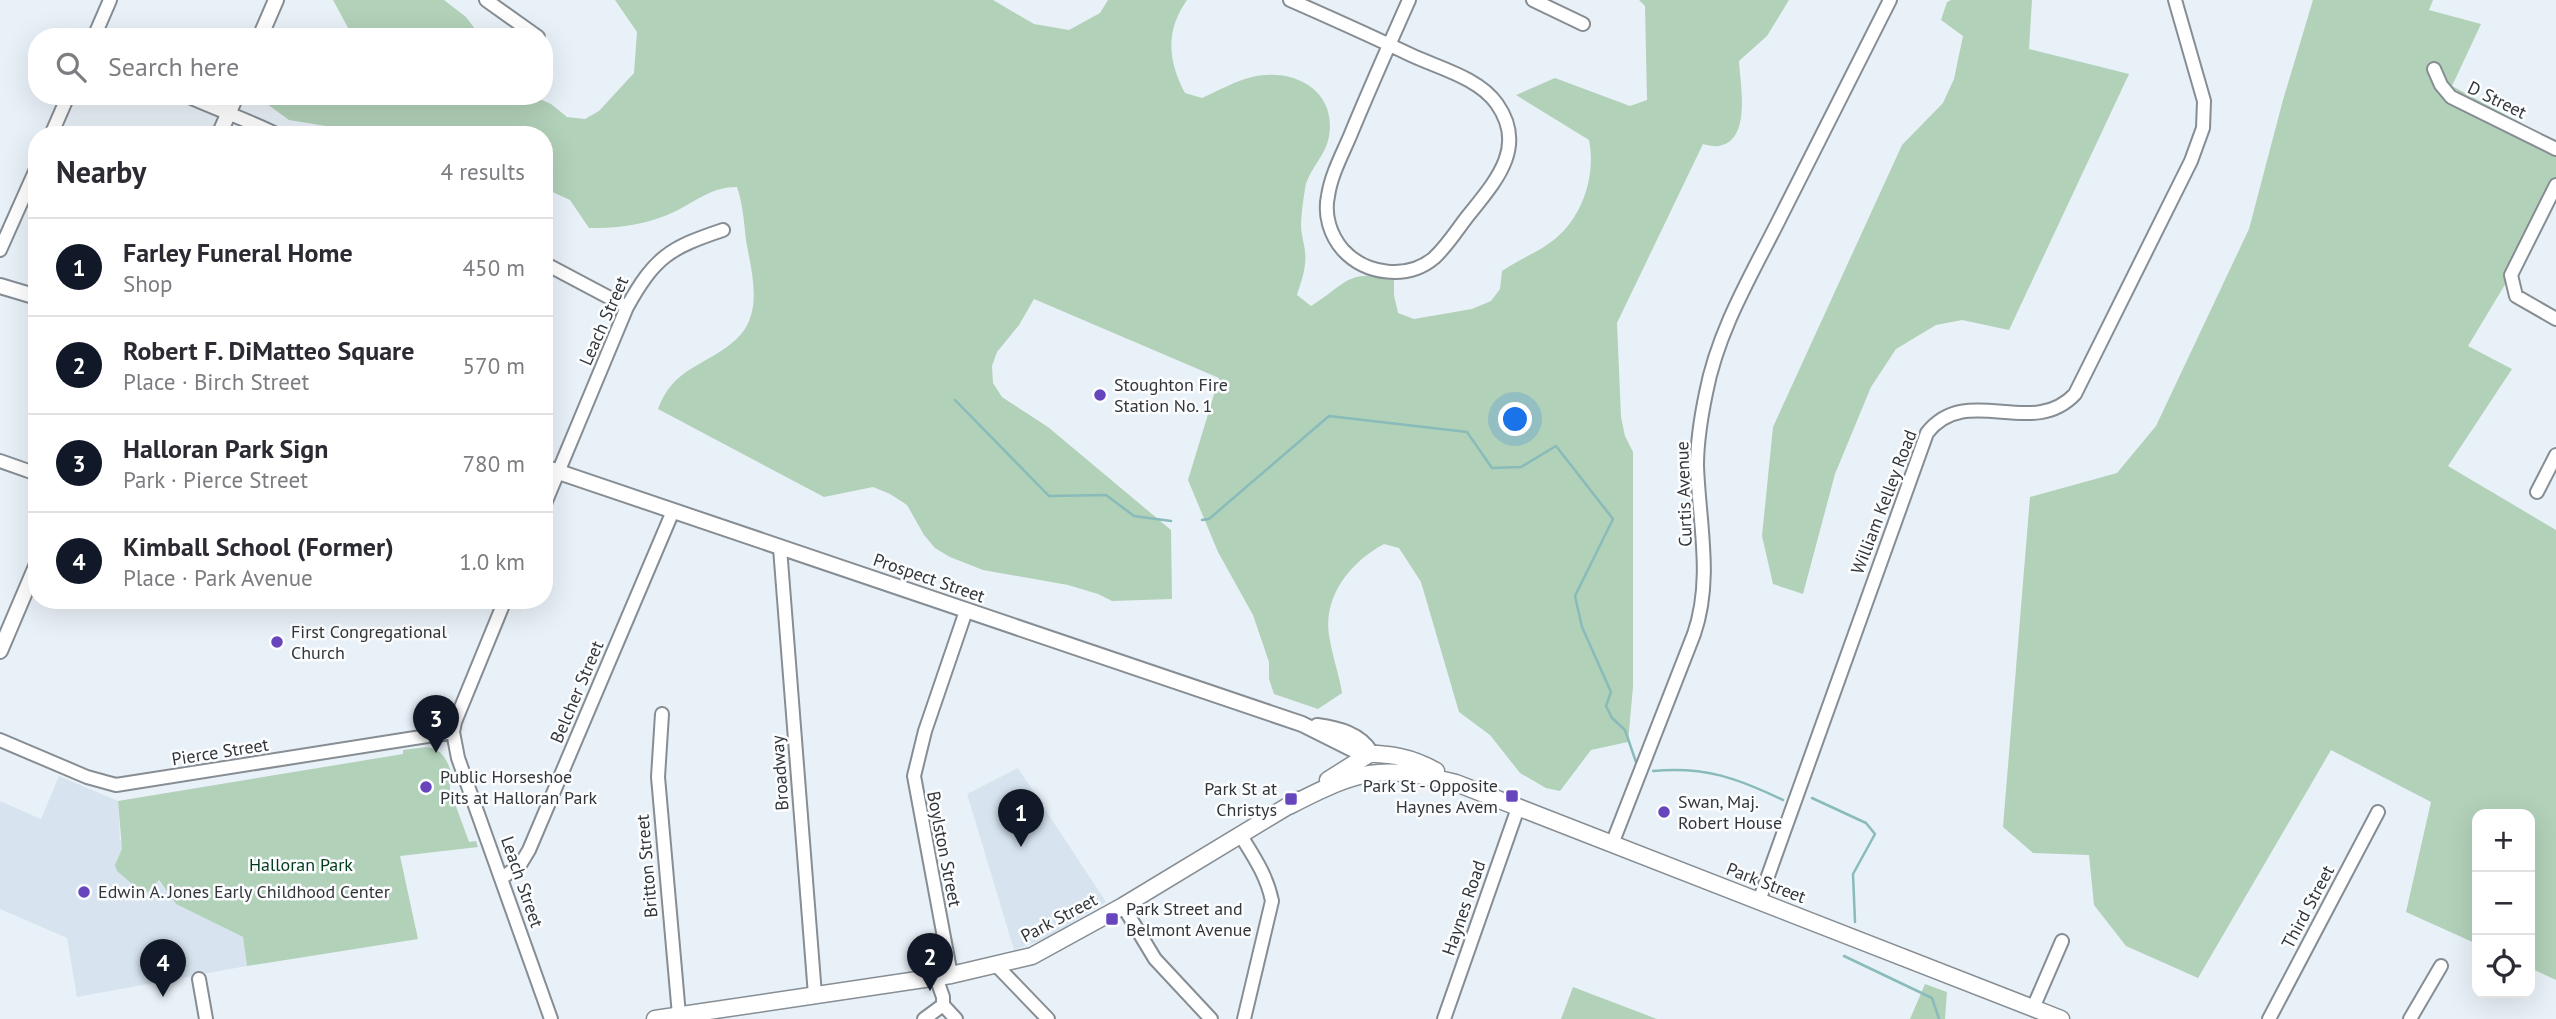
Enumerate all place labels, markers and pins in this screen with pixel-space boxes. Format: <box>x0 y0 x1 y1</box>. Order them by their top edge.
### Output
place label: Stoughton Fire Station No. 1 <box>1114 373 1228 417</box>
marker: Stoughton Fire Station No. 1 <box>1092 387 1108 403</box>
place label: First Congregational Church <box>291 620 448 664</box>
marker: First Congregational Church <box>269 634 285 650</box>
pin: 3 <box>413 695 459 753</box>
place label: Public Horseshoe Pits at Halloran Park <box>440 765 598 809</box>
place label: Park St - Opposite Haynes Avem <box>1363 774 1498 818</box>
place label: Park St at Christys <box>1204 777 1277 821</box>
marker: Public Horseshoe Pits at Halloran Park <box>418 779 434 795</box>
marker: Park St - Opposite Haynes Avem <box>1504 788 1520 804</box>
pin: 1 <box>998 789 1044 847</box>
place label: Swan, Maj. Robert House <box>1678 790 1782 834</box>
marker: Park St at Christys <box>1283 791 1299 807</box>
marker: Swan, Maj. Robert House <box>1656 804 1672 820</box>
place label: Edwin A. Jones Early Childhood Center <box>98 880 390 903</box>
marker: Edwin A. Jones Early Childhood Center <box>76 884 92 900</box>
place label: Park Street and Belmont Avenue <box>1126 897 1252 941</box>
marker: Park Street and Belmont Avenue <box>1104 911 1120 927</box>
pin: 2 <box>907 933 953 991</box>
pin: 4 <box>140 939 186 997</box>

